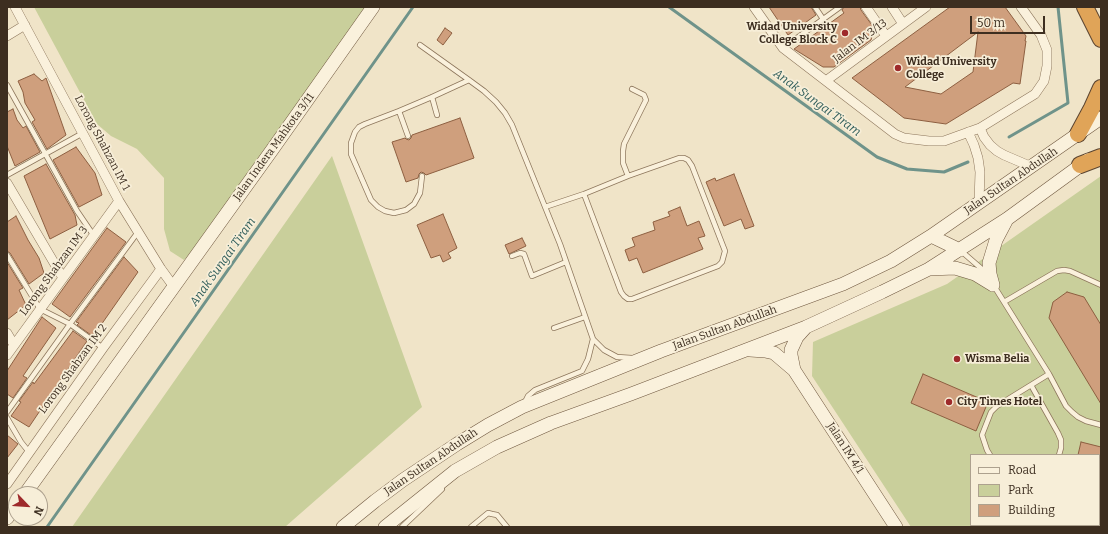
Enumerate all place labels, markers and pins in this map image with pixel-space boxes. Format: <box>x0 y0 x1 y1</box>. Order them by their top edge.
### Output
place label: Widad University College Block C <box>746 20 837 46</box>
marker: Widad University College Block C <box>840 28 850 38</box>
place label: Widad University College <box>906 55 997 81</box>
marker: Widad University College <box>893 63 903 73</box>
place label: Wisma Belia <box>965 352 1030 366</box>
marker: Wisma Belia <box>952 354 962 364</box>
place label: City Times Hotel <box>957 395 1042 409</box>
marker: City Times Hotel <box>944 397 954 407</box>

